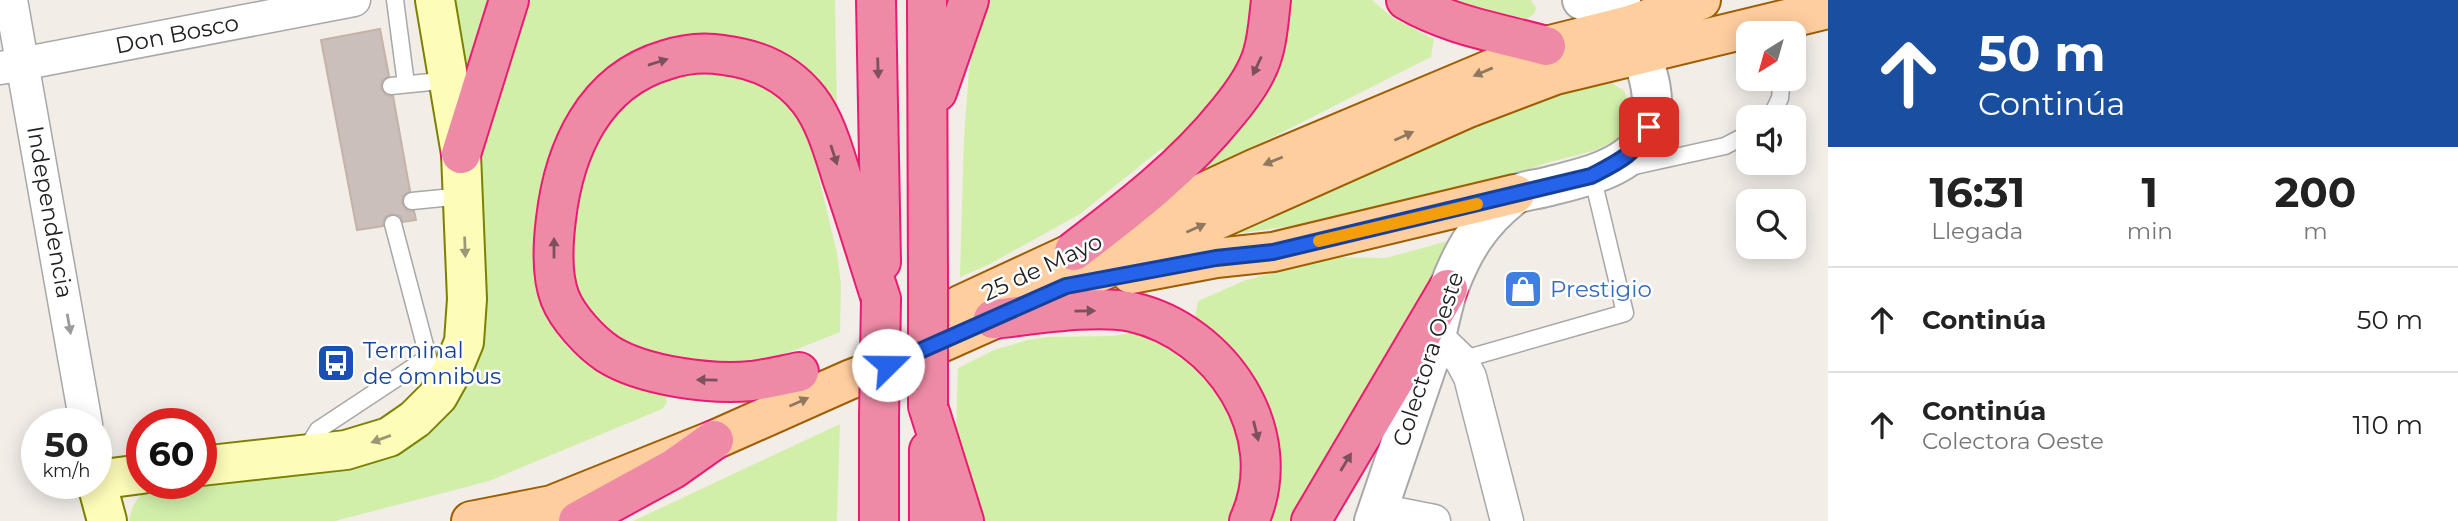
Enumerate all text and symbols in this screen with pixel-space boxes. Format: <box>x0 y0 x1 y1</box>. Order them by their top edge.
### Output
street label: Don Bosco <box>113 8 241 60</box>
north arrow <box>1736 21 1806 91</box>
map controls <box>1736 21 1806 259</box>
text: 50 m <box>1978 24 2106 83</box>
icon: ahead <box>1863 28 1954 119</box>
one-way arrow <box>1251 56 1262 77</box>
one-way arrow <box>647 57 668 67</box>
one-way arrow <box>873 57 884 79</box>
one-way arrow <box>1472 67 1493 78</box>
text: Continúa <box>1978 84 2125 123</box>
pin <box>1619 97 1679 157</box>
button: sound <box>1736 105 1806 175</box>
icon: arrive <box>1630 108 1668 146</box>
street label: Independencia <box>21 124 79 300</box>
one-way arrow <box>1394 130 1414 142</box>
one-way arrow <box>830 145 840 166</box>
one-way arrow <box>1263 155 1284 166</box>
text: 16:31 <box>1930 166 2025 218</box>
text: 1 <box>2142 166 2158 218</box>
text: 200 <box>2275 166 2356 218</box>
button: search <box>1736 189 1806 259</box>
text: Llegada <box>1931 217 2023 245</box>
text: min <box>2127 217 2173 245</box>
text: m <box>2303 217 2328 245</box>
one-way arrow <box>1186 223 1207 234</box>
street label: 25 de Mayo <box>978 227 1106 307</box>
one-way arrow <box>459 236 470 258</box>
one-way arrow <box>548 237 560 259</box>
street label: Colectora Oeste <box>1387 268 1469 450</box>
shop icon: Prestigio <box>1502 268 1544 310</box>
place label: Prestigio <box>1550 275 1652 303</box>
icon: ahead <box>1863 301 1901 339</box>
text: Continúa <box>1922 304 2046 336</box>
text: 50 m <box>2357 304 2423 336</box>
one-way arrow <box>1075 305 1097 317</box>
one-way arrow <box>64 313 75 335</box>
position arrow <box>851 328 925 402</box>
place label: Terminal de ómnibus <box>363 336 501 390</box>
bus stop icon: Terminal de ómnibus <box>315 342 357 384</box>
one-way arrow <box>696 374 718 386</box>
text: Continúa <box>1922 395 2046 427</box>
one-way arrow <box>789 396 809 408</box>
icon: ahead <box>1863 406 1901 444</box>
speed limit sign: 60 <box>126 408 217 499</box>
text: 110 m <box>2353 409 2423 441</box>
one-way arrow <box>1251 420 1262 442</box>
text: 50 <box>44 423 89 466</box>
text: Colectora Oeste <box>1922 427 2104 455</box>
one-way arrow <box>370 433 391 444</box>
one-way arrow <box>1340 453 1352 472</box>
text: km/h <box>42 460 91 482</box>

